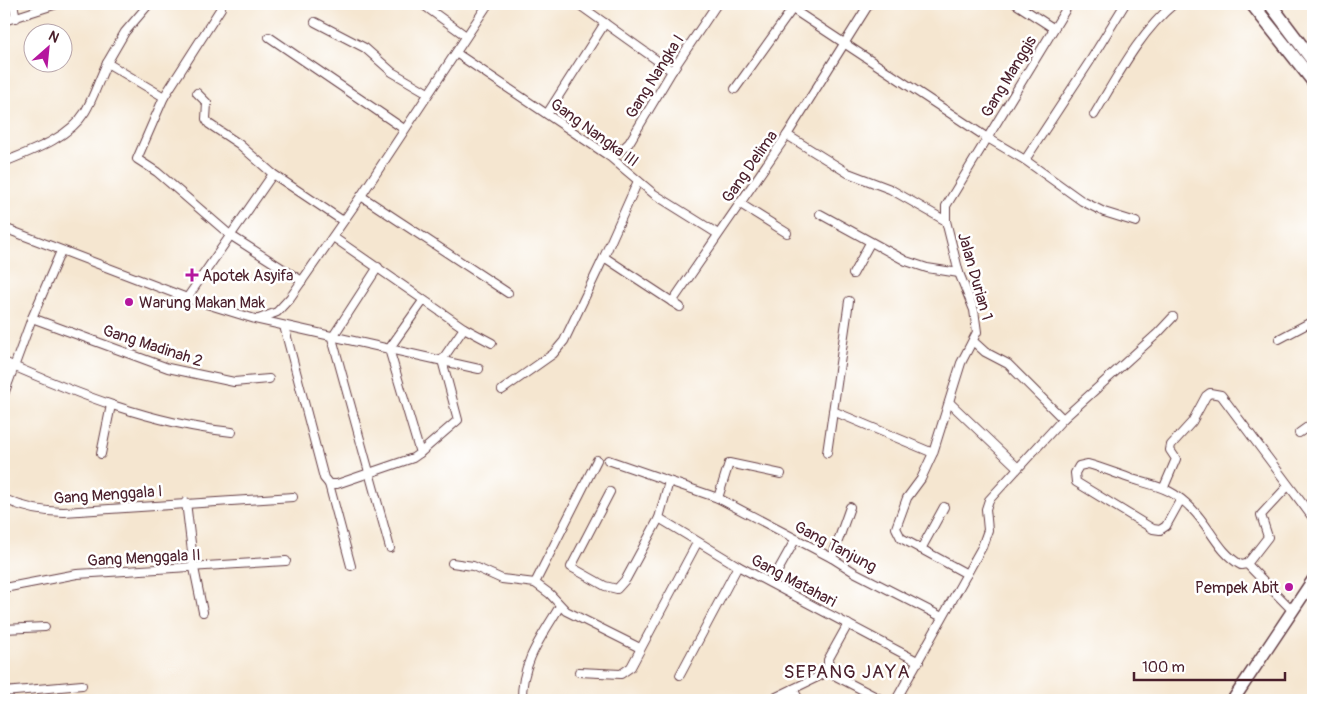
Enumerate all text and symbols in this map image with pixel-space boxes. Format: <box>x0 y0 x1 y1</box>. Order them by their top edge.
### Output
north arrow <box>22 22 72 72</box>
text: N <box>46 27 62 47</box>
street label: Gang Nangka I <box>621 31 689 122</box>
street label: Gang Manggis <box>977 32 1041 121</box>
street label: Gang Nangka III <box>546 94 642 172</box>
street label: Gang Delima <box>718 126 782 207</box>
street label: Jalan Durian 1 <box>953 230 997 323</box>
place label: Apotek Asyifa <box>202 266 294 286</box>
marker: Apotek Asyifa <box>186 269 198 281</box>
place label: Warung Makan Mak <box>139 293 266 313</box>
marker: Warung Makan Mak <box>123 296 135 308</box>
street label: Gang Madinah 2 <box>100 320 205 372</box>
street label: Gang Menggala I <box>53 481 163 509</box>
street label: Gang Tanjung <box>791 517 880 577</box>
street label: Gang Menggala II <box>87 545 201 571</box>
street label: Gang Matahari <box>747 550 840 612</box>
place label: Pempek Abit <box>1195 578 1280 598</box>
marker: Pempek Abit <box>1283 581 1295 593</box>
scale bar <box>1134 649 1286 681</box>
text: 100 m <box>1142 658 1185 677</box>
district label: SEPANG JAYA <box>783 660 911 684</box>

